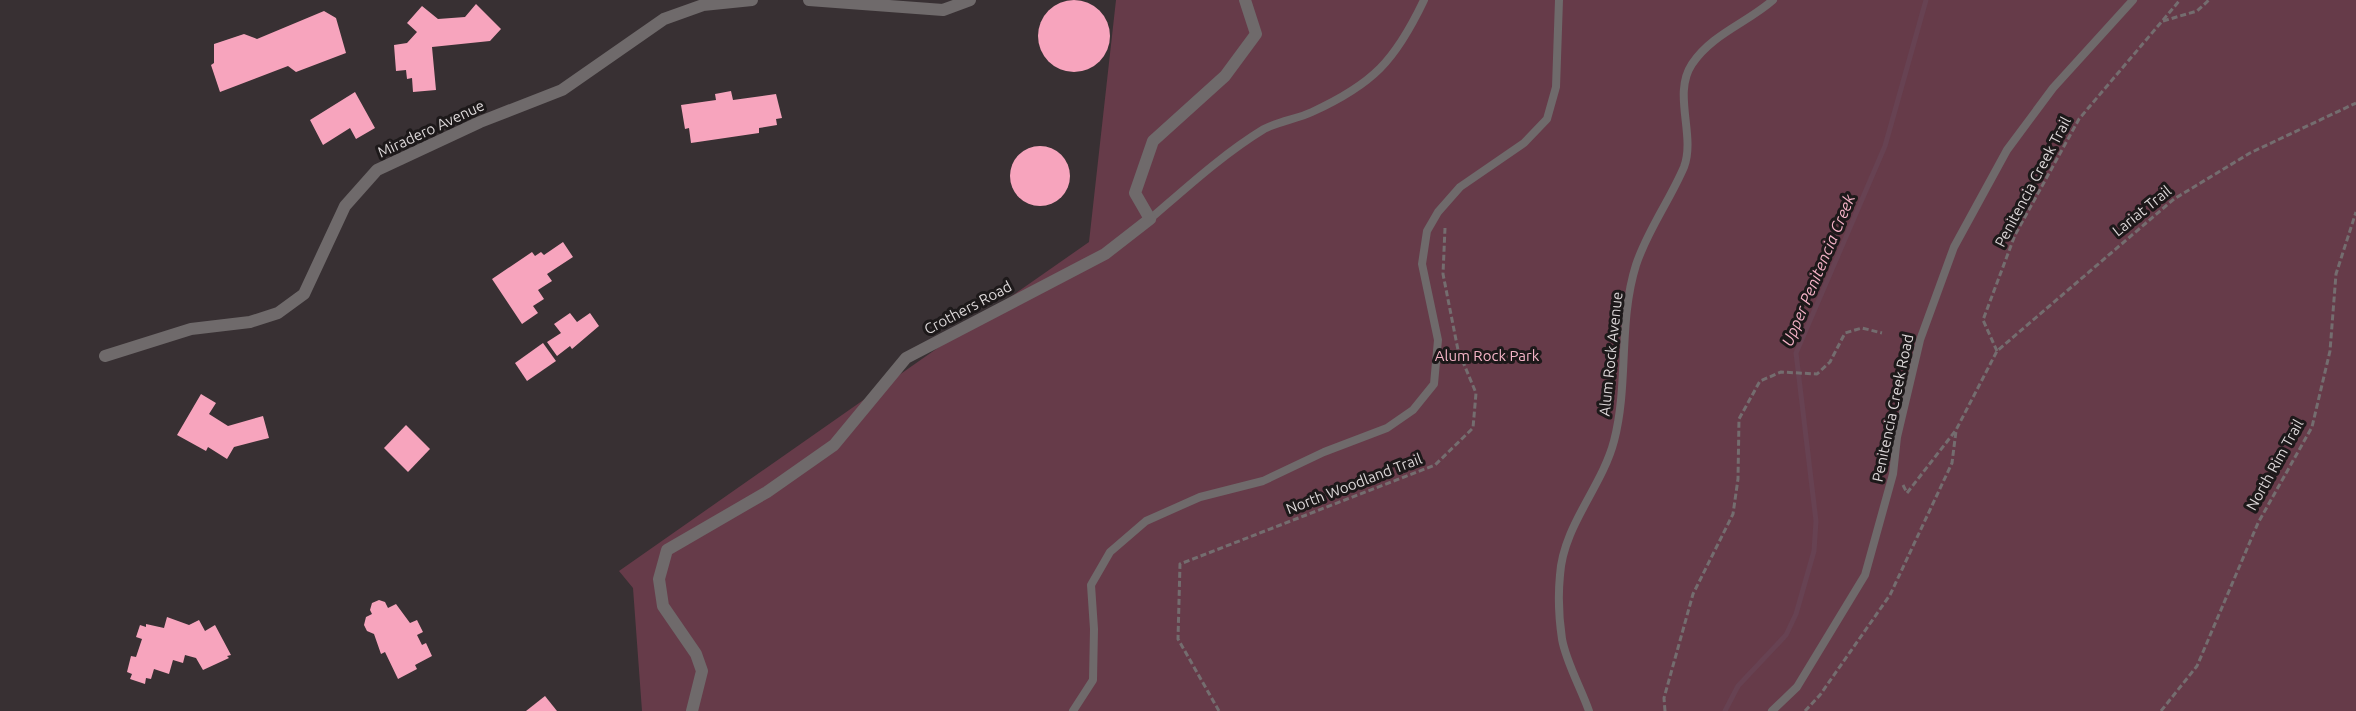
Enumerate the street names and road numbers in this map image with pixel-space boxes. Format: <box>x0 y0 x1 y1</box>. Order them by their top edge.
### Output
street label: Miradero Avenue <box>375 96 487 161</box>
street label: Penitencia Creek Trail <box>1991 114 2074 250</box>
street label: Lariat Trail <box>2109 182 2174 239</box>
street label: Crothers Road <box>921 277 1014 338</box>
street label: Alum Rock Avenue <box>1596 291 1626 417</box>
street label: Penitencia Creek Road <box>1869 332 1916 483</box>
street label: North Rim Trail <box>2243 416 2307 513</box>
street label: North Woodland Trail <box>1283 450 1424 517</box>

